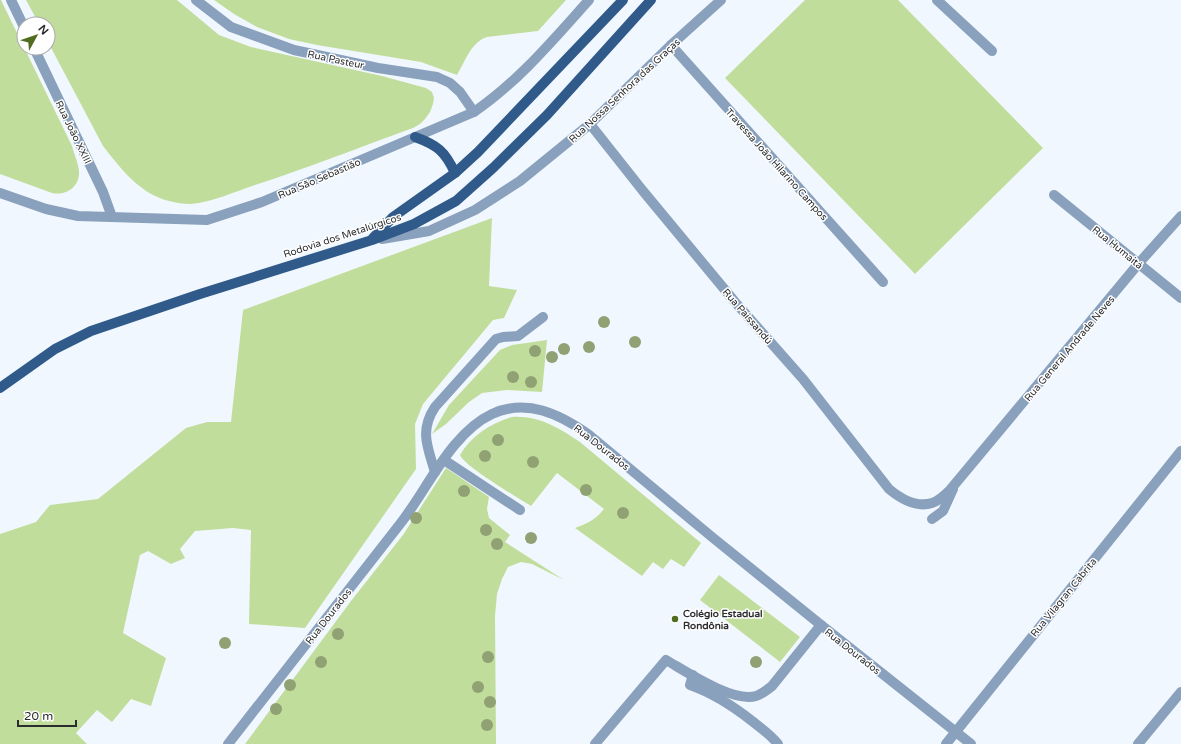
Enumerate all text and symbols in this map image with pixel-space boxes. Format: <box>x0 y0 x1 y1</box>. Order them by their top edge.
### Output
north arrow <box>16 16 56 56</box>
text: N <box>35 22 51 37</box>
street label: Rua Nossa Senhora das Graças <box>567 36 683 145</box>
street label: Rua Pasteur <box>306 48 365 72</box>
street label: Rua João XXIII <box>53 99 94 166</box>
street label: Travessa João Hilarino Campos <box>723 106 830 223</box>
street label: Rua São Sebastião <box>276 156 362 202</box>
street label: Rodovia dos Metalúrgicos <box>282 211 403 261</box>
street label: Rua Humaitá <box>1090 224 1145 272</box>
street label: Rua Paissandú <box>720 286 775 347</box>
street label: Rua General Andrade Neves <box>1022 293 1118 404</box>
street label: Rua Dourados <box>571 422 632 473</box>
street label: Rua Vilagran Cabrita <box>1028 556 1099 639</box>
street label: Rua Dourados <box>303 586 354 647</box>
place label: Colégio Estadual Rondônia <box>683 608 763 632</box>
marker: Colégio Estadual Rondônia <box>670 614 680 624</box>
street label: Rua Dourados <box>822 626 883 677</box>
scale bar <box>18 702 76 728</box>
text: 20 m <box>24 709 53 723</box>

